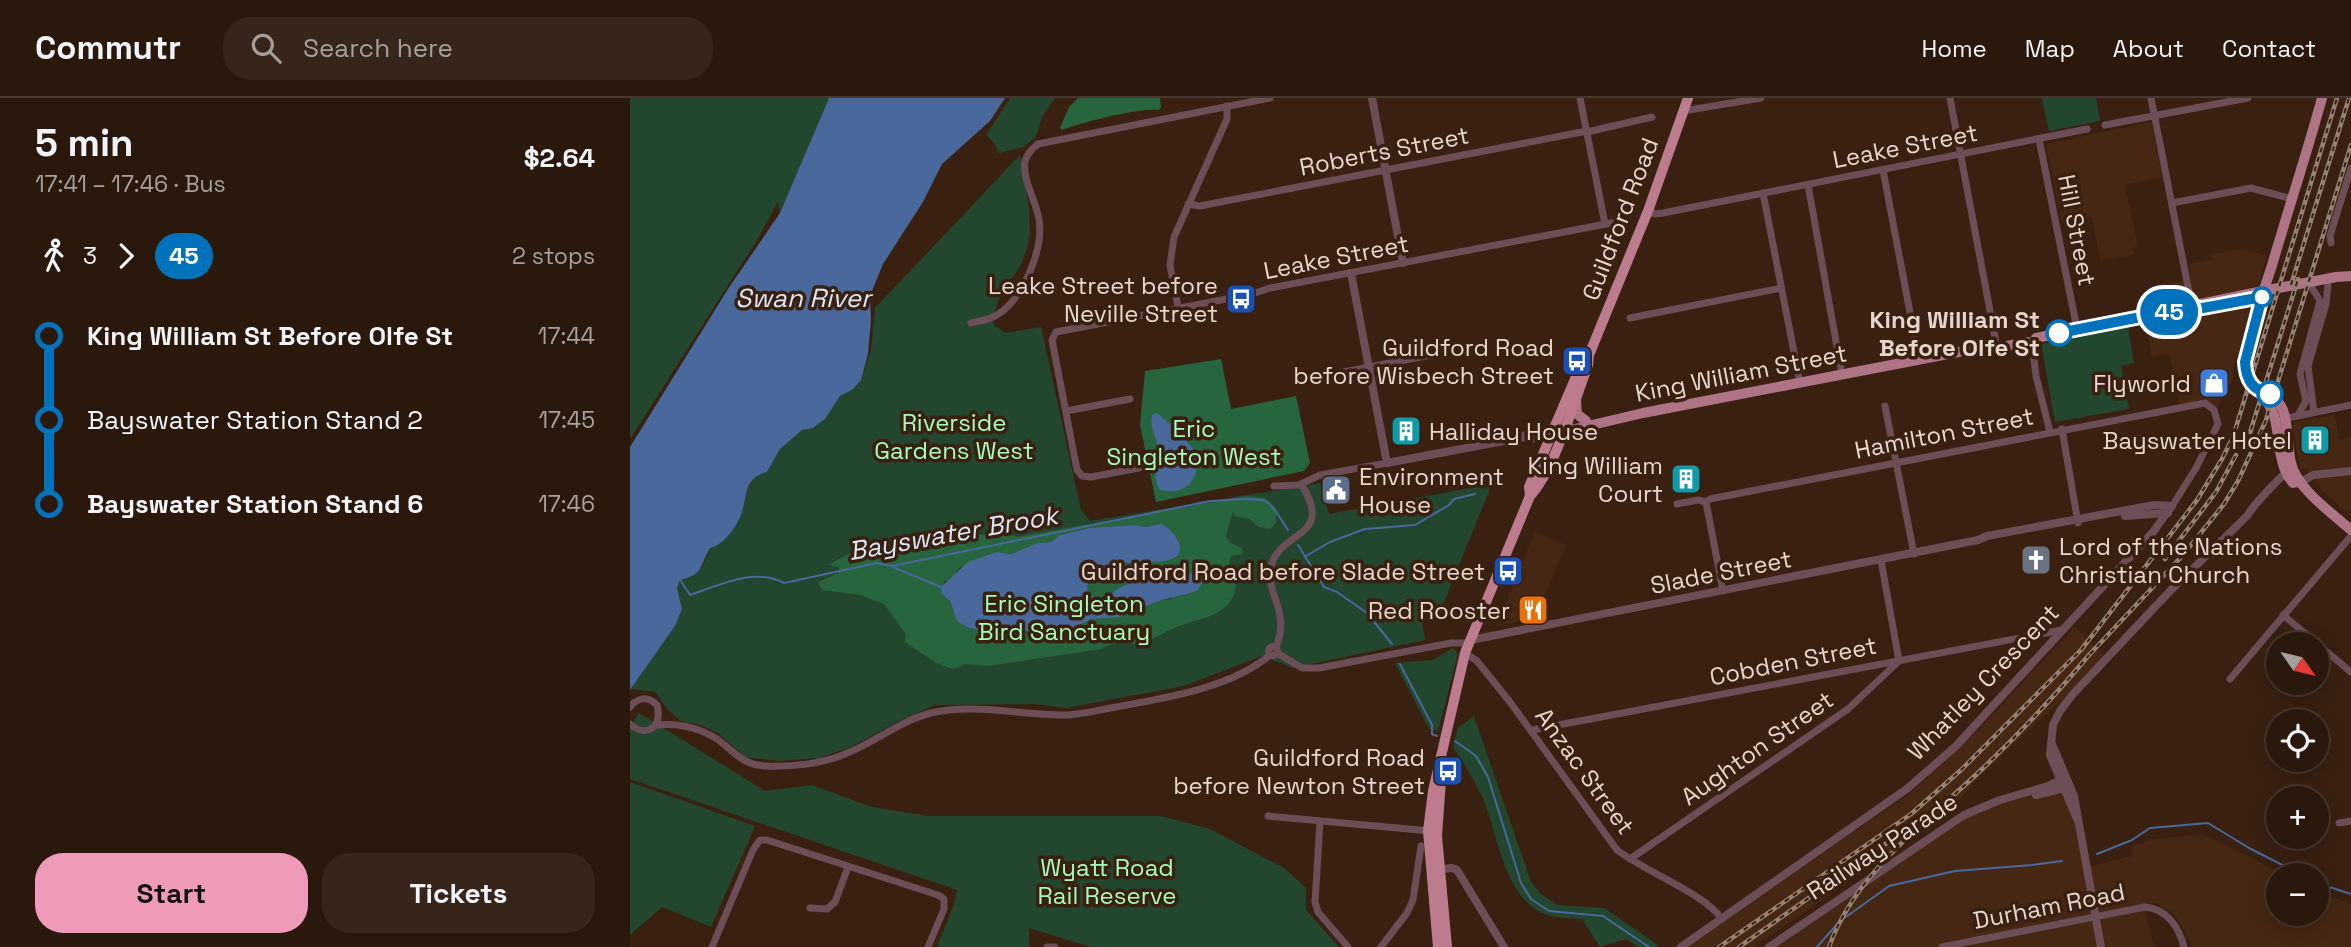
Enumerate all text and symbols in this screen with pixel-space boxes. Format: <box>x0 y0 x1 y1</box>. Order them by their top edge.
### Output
search box <box>223 17 713 80</box>
text: Commutr <box>35 27 181 69</box>
icon: search <box>247 29 285 67</box>
text: Search here <box>303 31 453 65</box>
text: Home <box>1921 33 1987 64</box>
text: Map <box>2025 33 2075 64</box>
text: About <box>2113 33 2184 64</box>
text: Contact <box>2222 33 2316 64</box>
street label: Leake Street <box>1830 117 1980 175</box>
text: 5 min <box>35 119 133 167</box>
street label: Roberts Street <box>1297 119 1471 183</box>
street label: Guildford Road <box>1575 133 1665 305</box>
text: $2.64 <box>524 141 595 175</box>
text: 17:41 – 17:46 · Bus <box>35 169 226 199</box>
street label: Hill Street <box>2051 172 2103 288</box>
street label: Leake Street <box>1261 228 1411 286</box>
icon: walk <box>35 237 73 275</box>
icon: forward <box>107 237 145 275</box>
text: 45 <box>169 240 199 271</box>
text: 3 <box>83 241 97 271</box>
text: 2 stops <box>512 241 595 271</box>
place label: Leake Street before Neville Street <box>988 270 1218 329</box>
water label: Swan River <box>735 281 874 315</box>
bus stop icon: Leake Street before Neville Street <box>1224 282 1258 316</box>
unlabelled marker <box>2252 287 2272 307</box>
line badge: 45 <box>2138 289 2200 335</box>
text: 45 <box>2154 296 2184 327</box>
place label: King William St Before Olfe St <box>1870 304 2040 363</box>
text: King William St Before Olfe St <box>87 319 453 353</box>
marker: King William St Before Olfe St <box>2046 320 2072 346</box>
text: 17:44 <box>538 321 595 351</box>
place label: Guildford Road before Wisbech Street <box>1293 332 1554 391</box>
street label: King William Street <box>1632 337 1850 409</box>
bus stop icon: Guildford Road before Wisbech Street <box>1560 344 1594 378</box>
shop icon: Flyworld <box>2197 366 2231 400</box>
place label: Flyworld <box>2093 368 2191 399</box>
unlabelled marker <box>2257 381 2283 407</box>
street label: Hamilton Street <box>1852 400 2036 466</box>
text: Bayswater Station Stand 2 <box>87 403 423 437</box>
text: 17:45 <box>538 405 595 435</box>
park label: Riverside Gardens West <box>874 407 1034 466</box>
park label: Eric Singleton West <box>1107 413 1281 472</box>
building icon: Halliday House <box>1389 414 1423 448</box>
place label: Halliday House <box>1429 416 1598 447</box>
building icon: Bayswater Hotel <box>2298 423 2332 457</box>
place label: Bayswater Hotel <box>2103 425 2292 456</box>
place label: King William Court <box>1527 450 1663 509</box>
place label: Environment House <box>1359 461 1504 520</box>
building icon: King William Court <box>1669 462 1703 496</box>
public building icon: Environment House <box>1319 473 1353 507</box>
text: Bayswater Station Stand 6 <box>87 487 423 521</box>
text: 17:46 <box>538 489 595 519</box>
water label: Bayswater Brook <box>846 497 1063 568</box>
place label: Lord of the Nations Christian Church <box>2059 531 2282 590</box>
street label: Slade Street <box>1648 543 1794 601</box>
church icon: Lord of the Nations Christian Church <box>2019 543 2053 577</box>
bus stop icon: Guildford Road before Slade Street <box>1491 554 1525 588</box>
place label: Guildford Road before Slade Street <box>1081 556 1485 587</box>
park label: Eric Singleton Bird Sanctuary <box>978 588 1150 647</box>
restaurant icon: Red Rooster <box>1516 593 1550 627</box>
place label: Red Rooster <box>1368 595 1510 626</box>
street label: Whatley Crescent <box>1900 597 2066 767</box>
street label: Cobden Street <box>1707 630 1879 692</box>
north arrow <box>2266 632 2329 695</box>
map controls <box>2266 632 2329 926</box>
street label: Aughton Street <box>1675 684 1839 812</box>
street label: Anzac Street <box>1528 701 1642 841</box>
button: locate <box>2266 709 2329 772</box>
place label: Guildford Road before Newton Street <box>1173 742 1425 801</box>
bus stop icon: Guildford Road before Newton Street <box>1431 754 1465 788</box>
street label: Railway Parade <box>1801 786 1963 906</box>
button: + <box>2266 786 2329 849</box>
park label: Wyatt Road Rail Reserve <box>1038 852 1176 911</box>
button: Start <box>35 853 308 933</box>
button: Tickets <box>322 853 595 933</box>
button: − <box>2266 863 2329 926</box>
street label: Durham Road <box>1971 876 2127 936</box>

